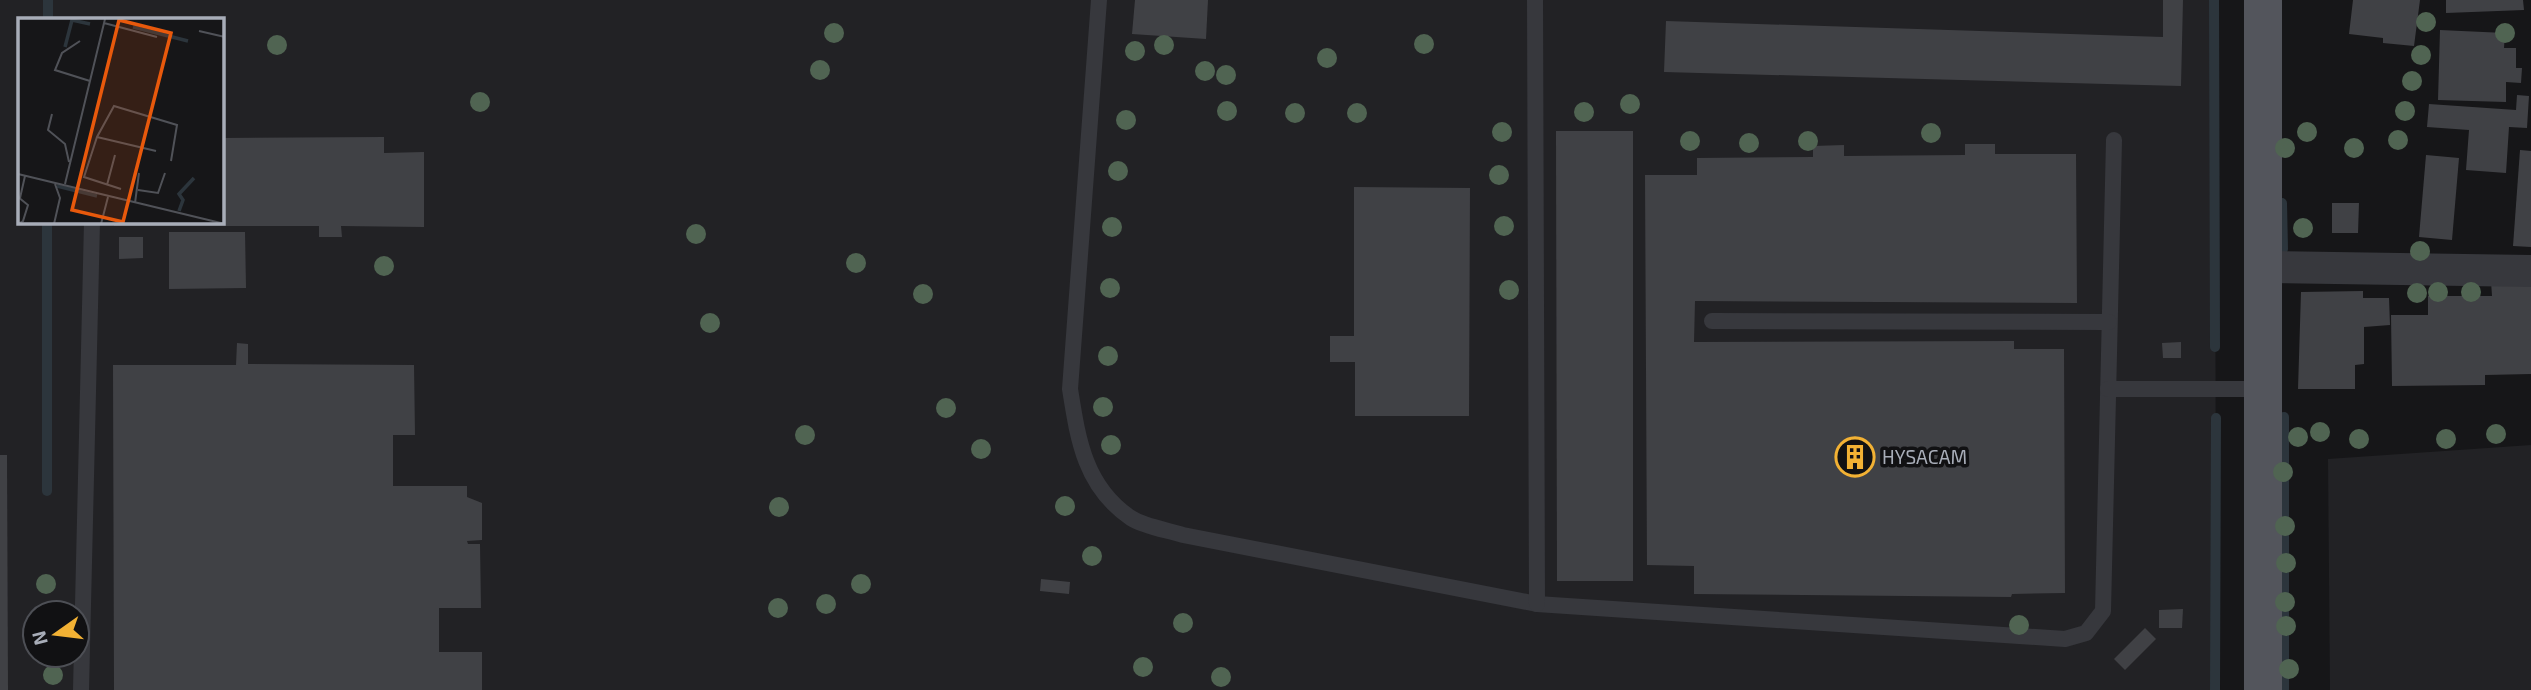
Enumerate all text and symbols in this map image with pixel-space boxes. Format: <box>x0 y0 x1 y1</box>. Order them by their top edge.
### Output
inset map <box>18 18 224 224</box>
building icon: HYSACAM <box>1834 436 1876 478</box>
place label: HYSACAM <box>1882 445 1967 468</box>
north arrow <box>21 599 91 669</box>
text: N <box>26 629 52 648</box>

